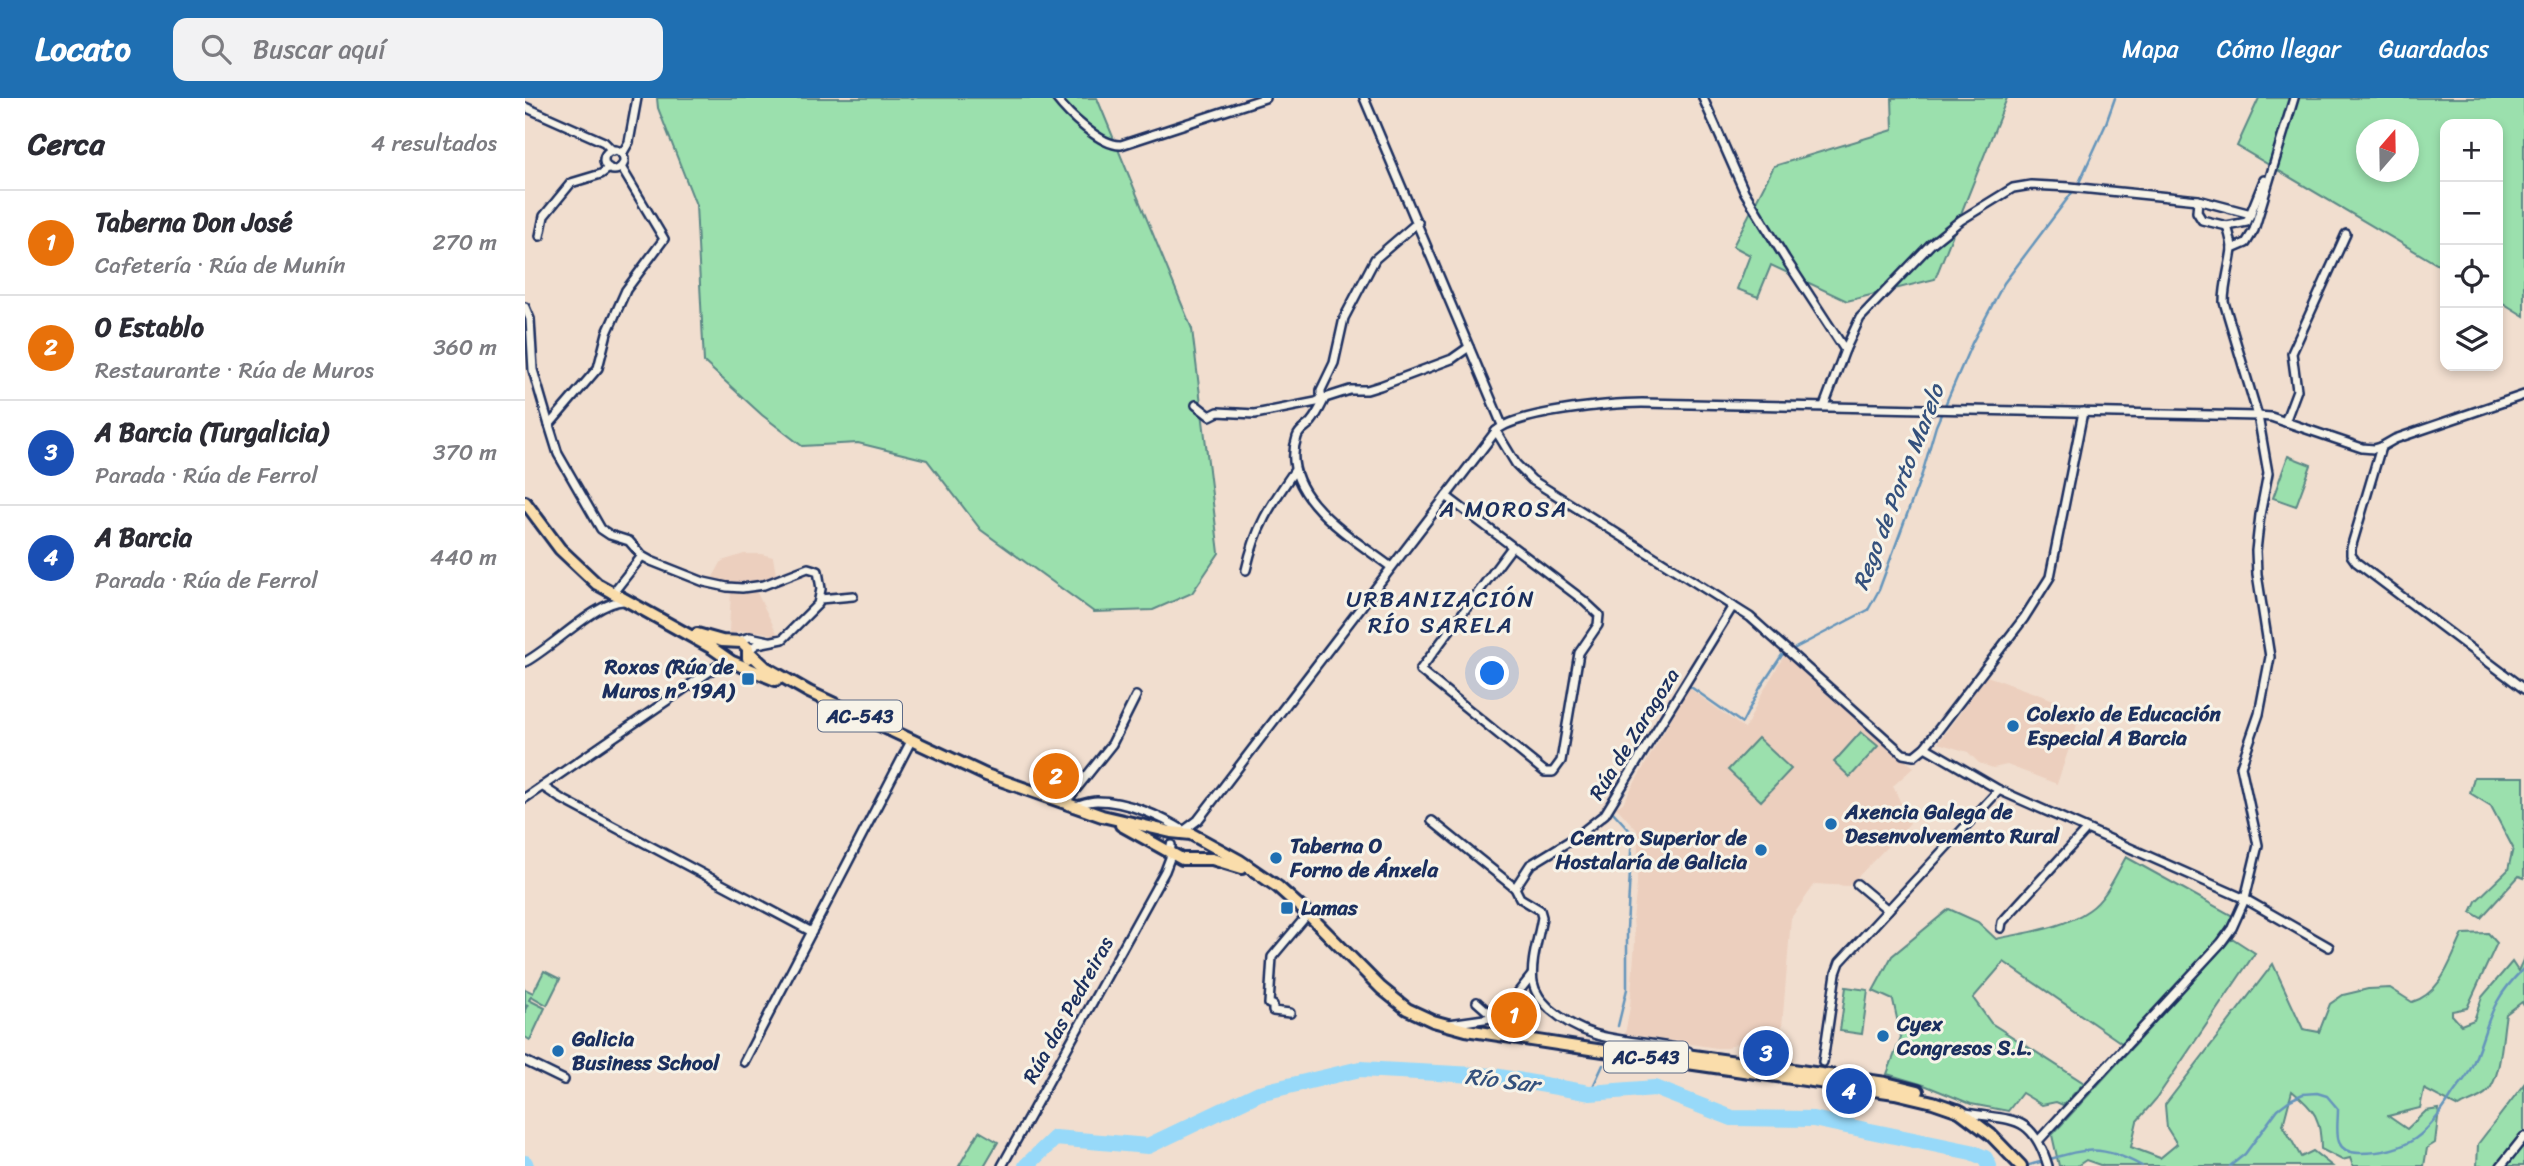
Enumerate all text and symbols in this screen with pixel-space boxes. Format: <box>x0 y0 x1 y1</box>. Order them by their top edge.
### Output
search box <box>173 18 663 81</box>
text: Locato <box>35 20 131 78</box>
text: Buscar aquí <box>253 26 385 72</box>
text: Mapa <box>2122 28 2179 70</box>
text: Cómo llegar <box>2217 28 2341 70</box>
text: Guardados <box>2379 28 2489 70</box>
icon: search <box>197 30 235 68</box>
text: Cerca <box>28 117 104 171</box>
north arrow <box>2356 119 2419 182</box>
map controls <box>2440 119 2503 371</box>
button: + <box>2440 119 2503 182</box>
text: 4 resultados <box>371 123 497 164</box>
button: − <box>2440 182 2503 245</box>
text: Taberna Don José <box>95 199 293 245</box>
text: 1 <box>46 222 56 263</box>
text: 270 m <box>432 222 497 263</box>
text: Cafetería · Rúa de Munín <box>95 245 346 286</box>
button: locate <box>2440 245 2503 308</box>
text: O Establo <box>95 304 204 350</box>
button: layers <box>2440 308 2503 371</box>
text: 2 <box>44 327 58 368</box>
text: 360 m <box>433 327 497 368</box>
text: Restaurante · Rúa de Muros <box>95 350 374 391</box>
water label: Rego de Porto Marelo <box>1840 377 1957 596</box>
text: A Barcia (Turgalicia) <box>95 409 328 455</box>
text: 3 <box>45 432 57 473</box>
text: 370 m <box>433 432 497 473</box>
text: Parada · Rúa de Ferrol <box>95 455 318 496</box>
district label: A MOROSA <box>1438 489 1569 530</box>
text: A Barcia <box>95 514 192 560</box>
text: 4 <box>44 537 58 578</box>
text: 440 m <box>430 537 497 578</box>
text: Parada · Rúa de Ferrol <box>95 560 318 601</box>
district label: URBANIZACIÓN RÍO SARELA <box>1346 579 1536 646</box>
place label: Roxos (Rúa de Muros n° 19A) <box>601 648 736 710</box>
your location <box>1475 656 1509 690</box>
street label: Rúa de Zaragoza <box>1578 660 1690 808</box>
marker: Roxos (Rúa de Muros n° 19A) <box>740 671 756 687</box>
place label: Colexio de Educación Especial A Barcia <box>2026 695 2221 757</box>
road number: AC-543 <box>818 701 902 732</box>
marker: Colexio de Educación Especial A Barcia <box>2005 718 2021 734</box>
pin: 2 <box>1033 750 1079 802</box>
place label: Axencia Galega de Desenvolvemento Rural <box>1844 793 2060 855</box>
marker: Axencia Galega de Desenvolvemento Rural <box>1823 816 1839 832</box>
place label: Centro Superior de Hostalaría de Galicia <box>1555 819 1747 881</box>
place label: Taberna O Forno de Ánxela <box>1289 827 1439 889</box>
marker: Centro Superior de Hostalaría de Galicia <box>1753 842 1769 858</box>
marker: Taberna O Forno de Ánxela <box>1268 850 1284 866</box>
place label: Lamas <box>1301 889 1358 927</box>
marker: Lamas <box>1279 900 1295 916</box>
street label: Rúa das Pedreiras <box>1012 929 1124 1091</box>
pin: 1 <box>1491 989 1537 1041</box>
place label: Cyex Congresos S.L. <box>1896 1005 2033 1067</box>
place label: Galicia Business School <box>571 1020 720 1082</box>
pin: 3 <box>1743 1027 1789 1079</box>
marker: Cyex Congresos S.L. <box>1875 1028 1891 1044</box>
road number: AC-543 <box>1604 1042 1688 1072</box>
marker: Galicia Business School <box>550 1043 566 1059</box>
water label: Río Sar <box>1463 1056 1545 1106</box>
pin: 4 <box>1826 1065 1872 1117</box>

